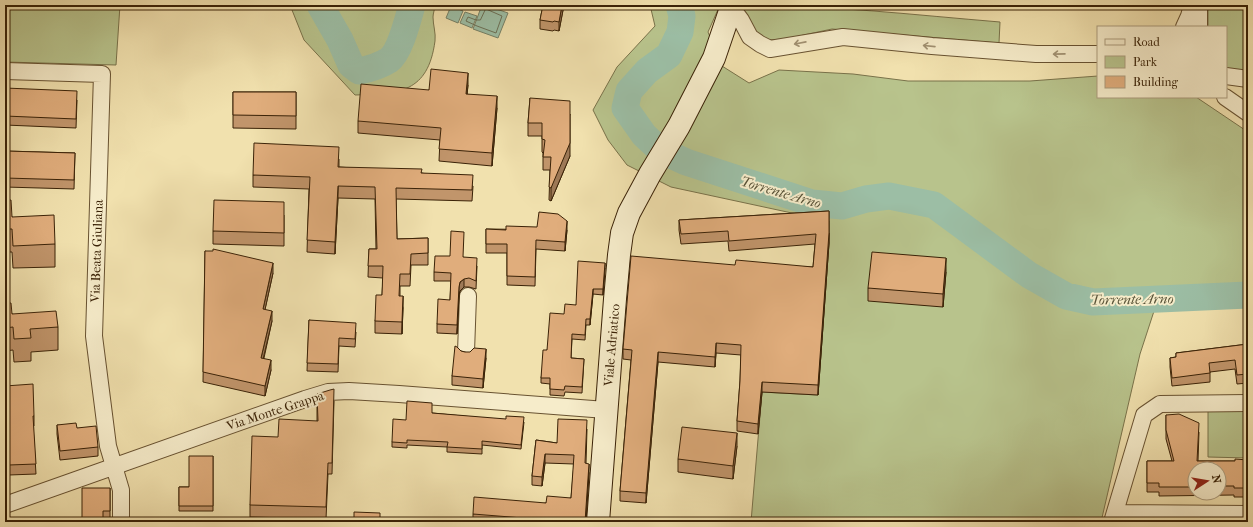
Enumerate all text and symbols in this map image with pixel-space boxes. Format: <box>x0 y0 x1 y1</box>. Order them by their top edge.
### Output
legend <box>1097 26 1227 98</box>
text: Road <box>1133 35 1160 49</box>
one-way arrow <box>794 39 807 47</box>
one-way arrow <box>923 42 936 49</box>
one-way arrow <box>1053 50 1066 58</box>
text: Park <box>1133 55 1158 69</box>
text: Building <box>1133 75 1178 89</box>
water label: Torrente Arno <box>739 173 823 212</box>
street label: Via Beata Giuliana <box>87 198 106 304</box>
water label: Torrente Arno <box>1090 290 1174 309</box>
street label: Viale Adriatico <box>600 303 623 388</box>
street label: Via Monte Grappa <box>224 387 327 434</box>
north arrow <box>1187 461 1227 501</box>
text: N <box>1209 474 1224 485</box>

